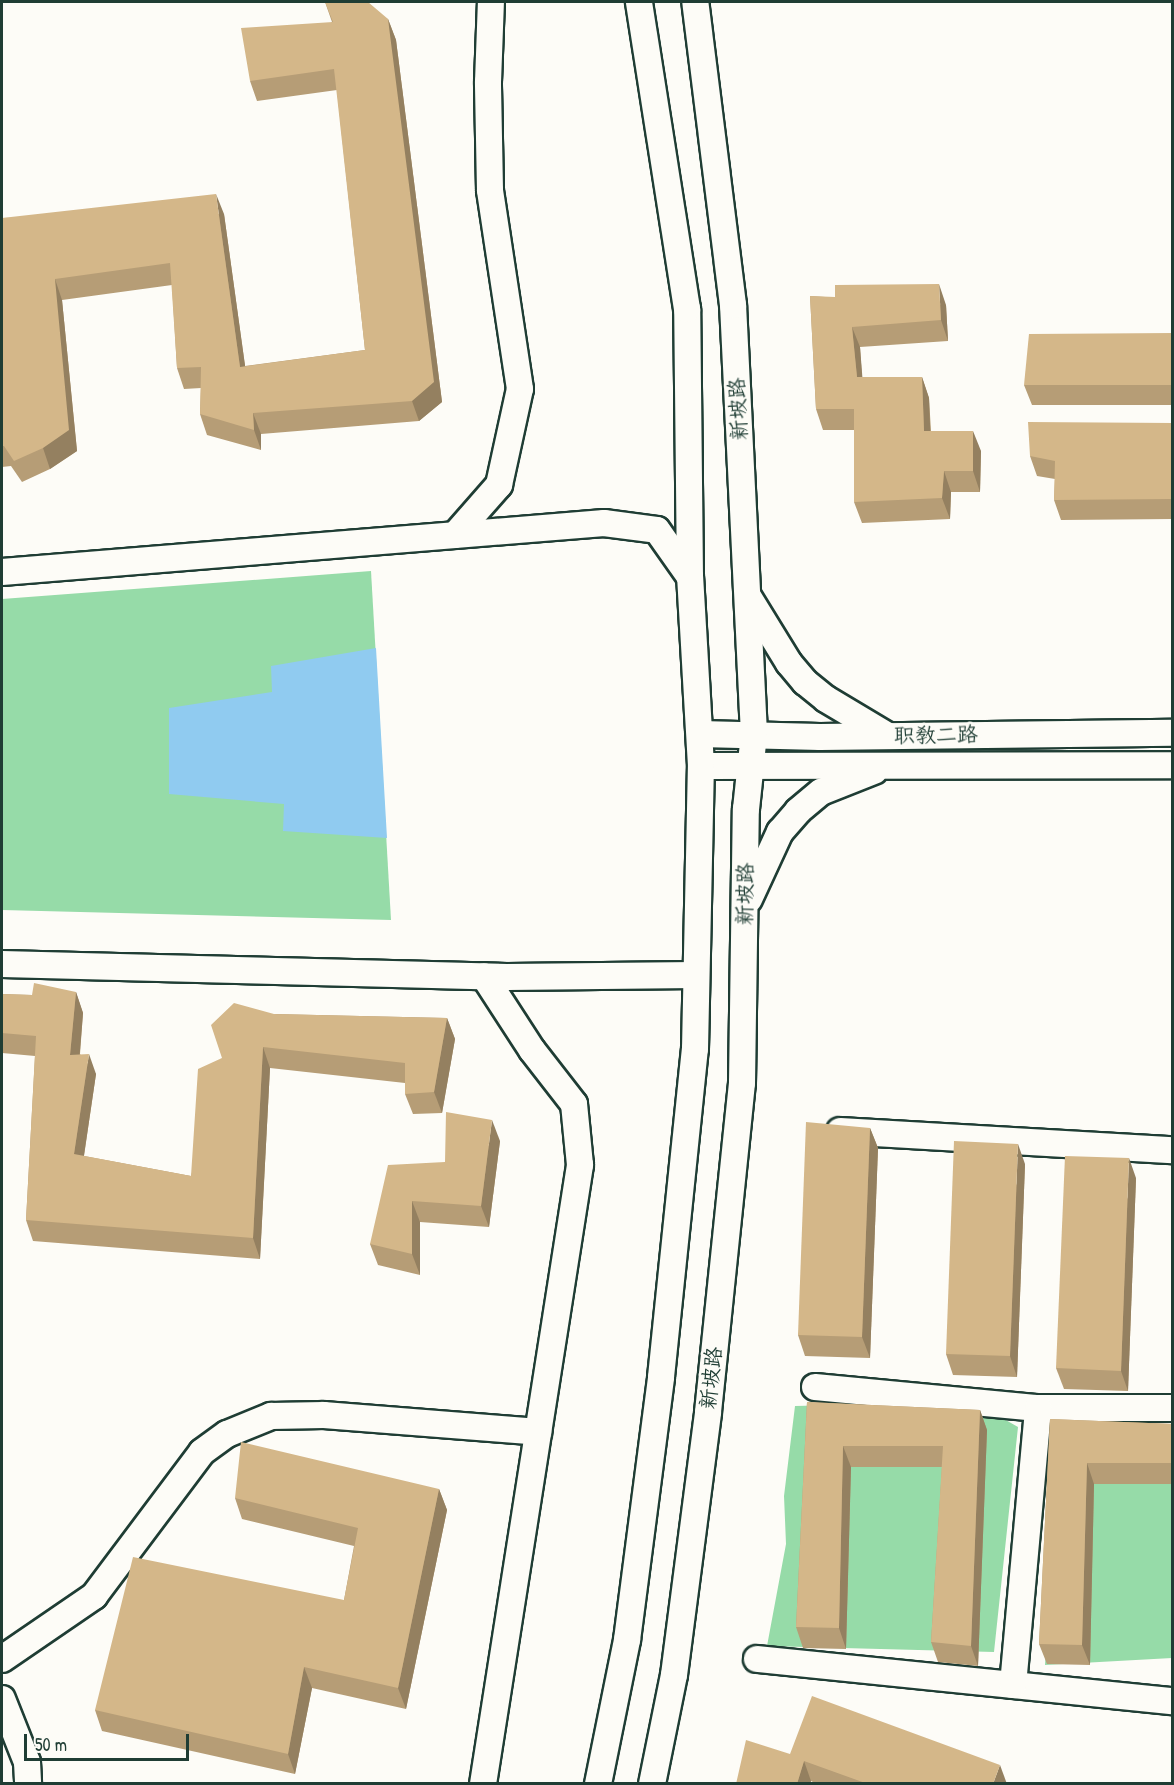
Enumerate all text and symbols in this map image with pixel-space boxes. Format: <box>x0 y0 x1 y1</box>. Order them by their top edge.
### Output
street label: 新坡路 <box>724 377 752 441</box>
street label: 职教二路 <box>894 722 978 748</box>
street label: 新坡路 <box>732 862 758 926</box>
street label: 新坡路 <box>695 1345 727 1411</box>
scale bar <box>27 1722 192 1760</box>
text: 50 m <box>35 1732 67 1757</box>

